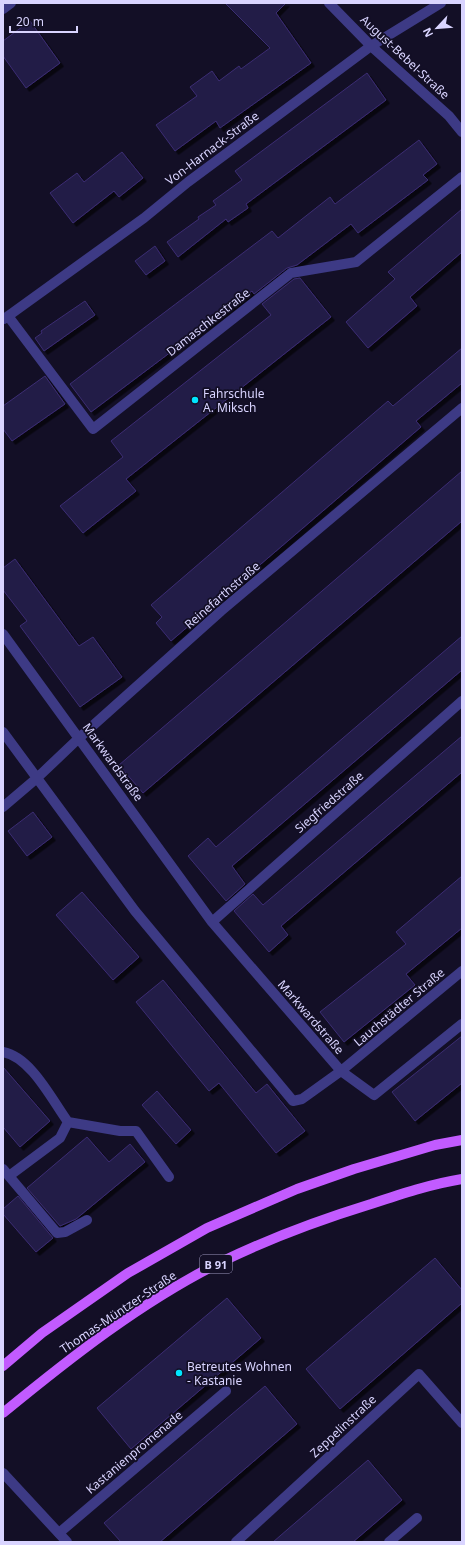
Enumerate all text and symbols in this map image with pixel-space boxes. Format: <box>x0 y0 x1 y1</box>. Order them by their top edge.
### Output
scale bar <box>10 8 77 34</box>
north arrow <box>417 8 457 48</box>
street label: August-Bebel-Straße <box>357 11 453 103</box>
text: 20 m <box>16 13 44 30</box>
text: N <box>419 25 436 40</box>
street label: Von-Harnack-Straße <box>162 107 262 189</box>
street label: Damaschkestraße <box>163 284 253 360</box>
place label: Fahrschule A. Miksch <box>203 385 265 416</box>
marker: Fahrschule A. Miksch <box>190 395 200 405</box>
street label: Reinefarthstraße <box>181 557 264 633</box>
street label: Markwardstraße <box>79 719 147 805</box>
street label: Siegfriedstraße <box>291 767 367 837</box>
street label: Lauchstädter Straße <box>350 964 448 1050</box>
street label: Markwardstraße <box>274 976 348 1058</box>
road number: B 91 <box>200 1255 232 1273</box>
street label: Thomas-Müntzer-Straße <box>56 1267 180 1357</box>
place label: Betreutes Wohnen - Kastanie <box>187 1358 292 1389</box>
marker: Betreutes Wohnen - Kastanie <box>174 1368 184 1378</box>
street label: Zeppelinstraße <box>306 1391 380 1461</box>
street label: Kastanienpromenade <box>82 1406 186 1498</box>

